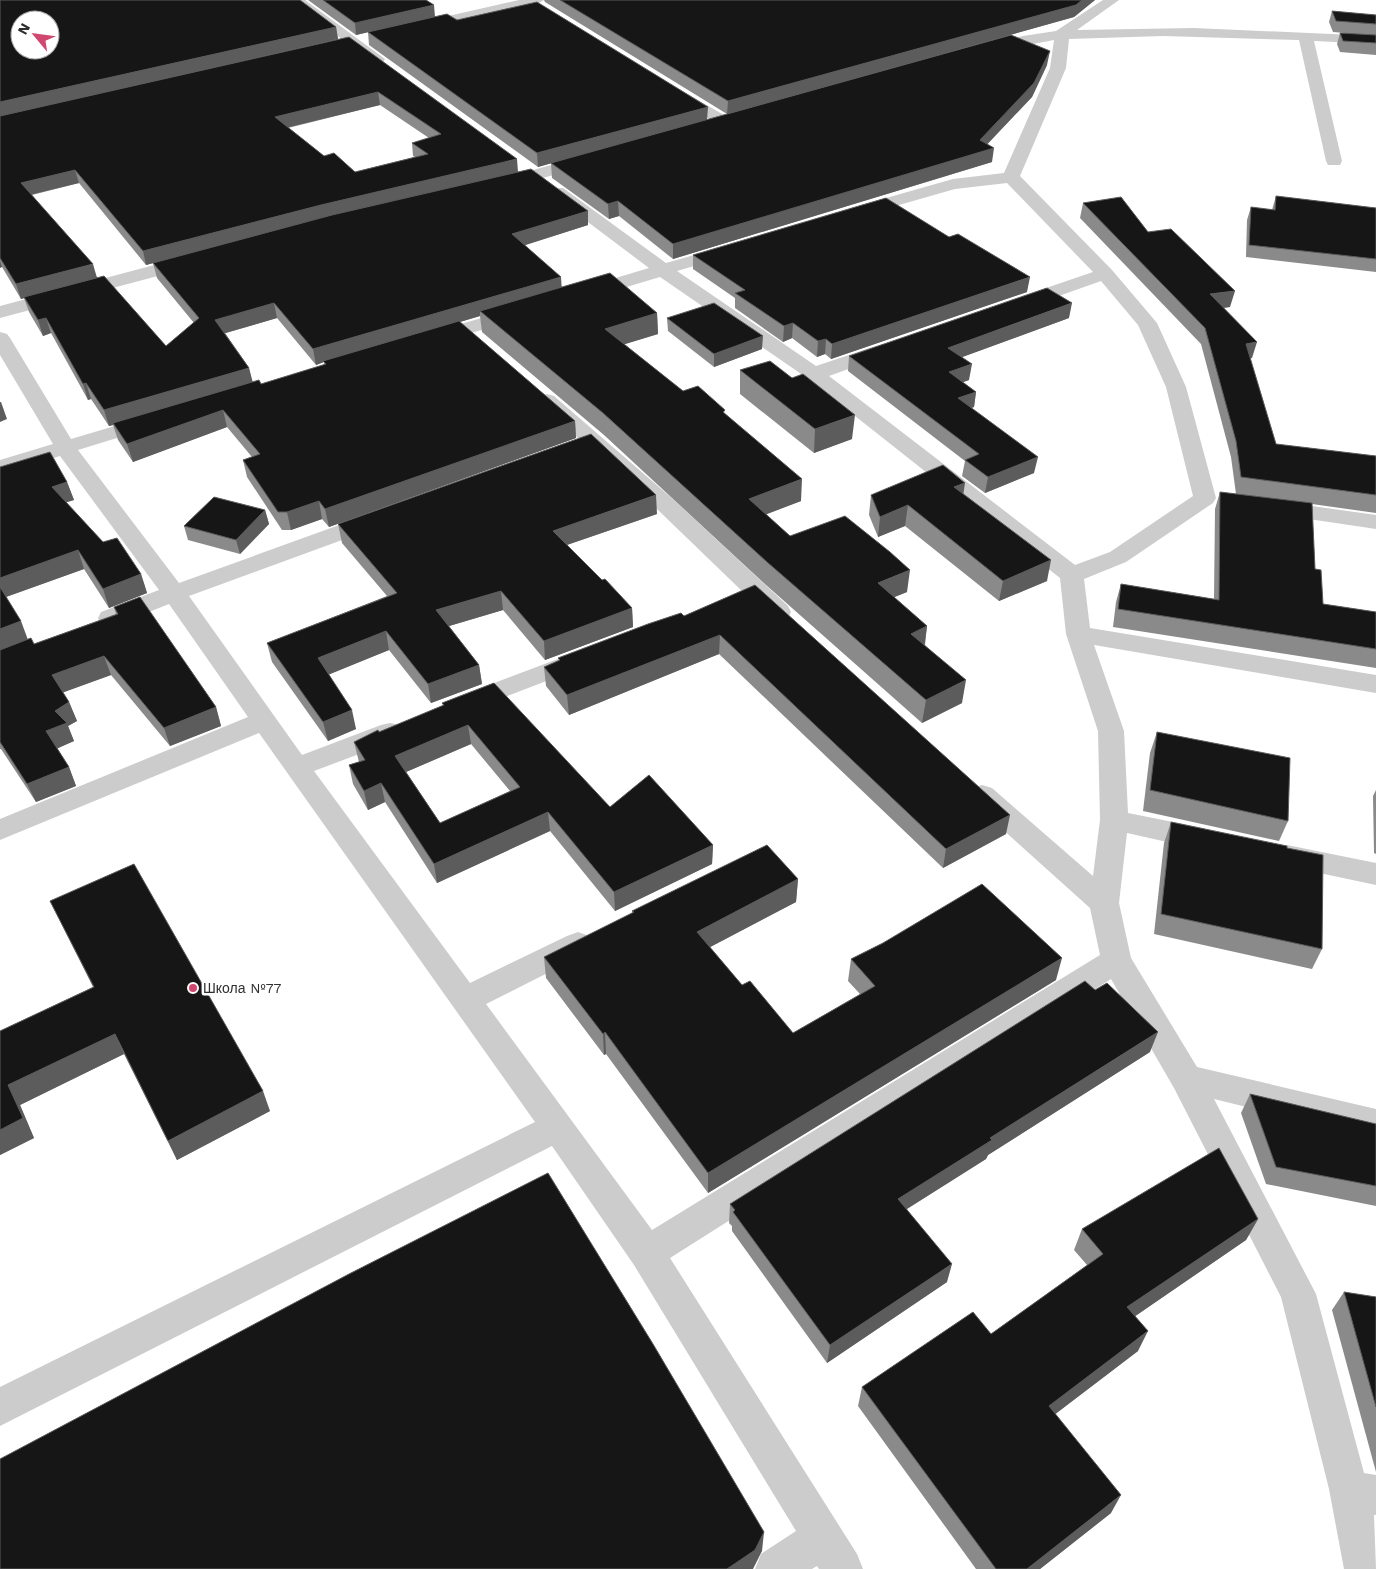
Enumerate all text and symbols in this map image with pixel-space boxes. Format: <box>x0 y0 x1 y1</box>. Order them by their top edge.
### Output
north arrow <box>10 10 60 60</box>
text: N <box>14 20 33 37</box>
place label: Школа №77 <box>203 980 281 996</box>
marker: Школа №77 <box>187 982 199 994</box>

